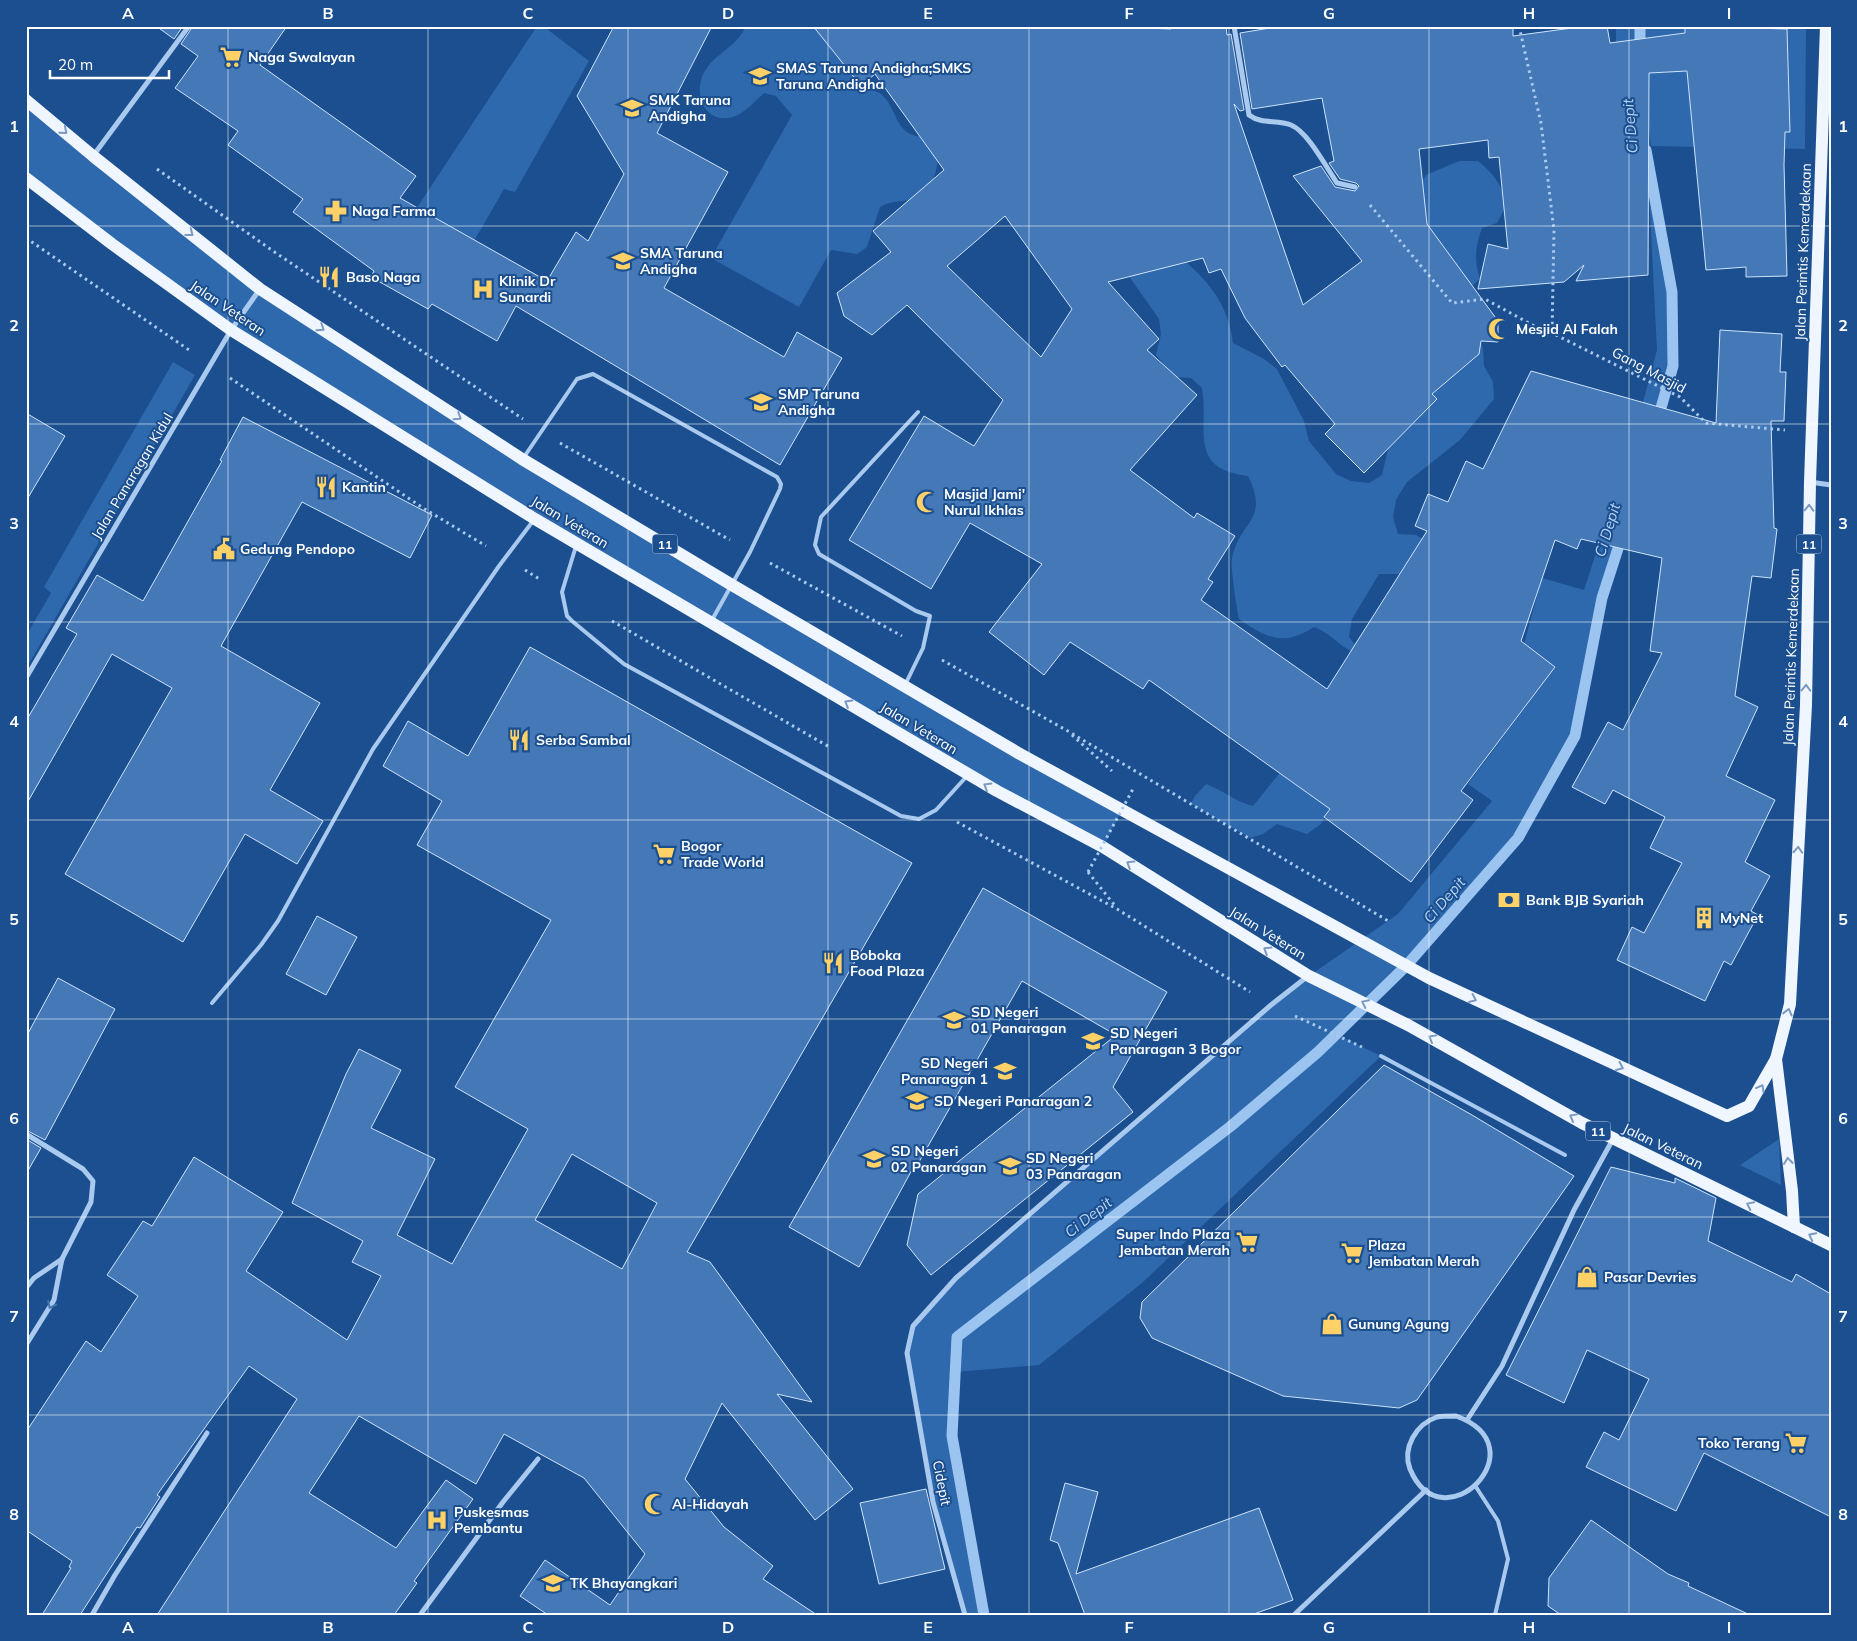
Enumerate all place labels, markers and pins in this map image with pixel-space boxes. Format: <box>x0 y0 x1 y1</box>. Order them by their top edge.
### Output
supermarket icon: Naga Swalayan <box>218 44 244 70</box>
place label: Naga Swalayan <box>248 48 355 66</box>
place label: SMAS Taruna Andigha;SMKS Taruna Andigha <box>776 59 971 93</box>
school or university icon: SMAS Taruna Andigha;SMKS Taruna Andigha <box>747 63 773 89</box>
place label: SMK Taruna Andigha <box>649 91 731 125</box>
school or university icon: SMK Taruna Andigha <box>619 95 645 121</box>
pharmacy icon: Naga Farma <box>323 198 349 224</box>
place label: Naga Farma <box>352 202 436 220</box>
place label: SMA Taruna Andigha <box>640 244 723 278</box>
school or university icon: SMA Taruna Andigha <box>610 248 636 274</box>
restaurant icon: Baso Naga <box>316 264 342 290</box>
place label: Baso Naga <box>346 268 420 286</box>
place label: Klinik Dr Sunardi <box>499 272 556 306</box>
hospital icon: Klinik Dr Sunardi <box>470 276 496 302</box>
mosque icon: Mesjid Al Falah <box>1486 316 1512 342</box>
place label: Mesjid Al Falah <box>1516 320 1618 338</box>
place label: SMP Taruna Andigha <box>778 385 860 419</box>
school or university icon: SMP Taruna Andigha <box>748 389 774 415</box>
restaurant icon: Kantin <box>313 474 339 500</box>
place label: Kantin <box>342 478 386 496</box>
place label: Masjid Jami' Nurul Ikhlas <box>944 485 1025 519</box>
mosque icon: Masjid Jami' Nurul Ikhlas <box>914 489 940 515</box>
public building icon: Gedung Pendopo <box>211 536 237 562</box>
place label: Gedung Pendopo <box>240 540 355 558</box>
restaurant icon: Serba Sambal <box>506 727 532 753</box>
place label: Serba Sambal <box>536 731 631 749</box>
place label: Bogor Trade World <box>681 837 764 871</box>
supermarket icon: Bogor Trade World <box>651 841 677 867</box>
bank icon: Bank BJB Syariah <box>1496 887 1522 913</box>
place label: Bank BJB Syariah <box>1526 891 1644 909</box>
building icon: MyNet <box>1691 905 1717 931</box>
place label: MyNet <box>1720 909 1764 927</box>
place label: Boboka Food Plaza <box>850 946 924 980</box>
restaurant icon: Boboka Food Plaza <box>820 950 846 976</box>
place label: SD Negeri 01 Panaragan <box>971 1003 1066 1037</box>
school or university icon: SD Negeri 01 Panaragan <box>941 1007 967 1033</box>
place label: SD Negeri Panaragan 3 Bogor <box>1110 1024 1242 1058</box>
school or university icon: SD Negeri Panaragan 3 Bogor <box>1080 1028 1106 1054</box>
place label: SD Negeri Panaragan 1 <box>901 1054 988 1088</box>
school or university icon: SD Negeri Panaragan 1 <box>992 1058 1018 1084</box>
school or university icon: SD Negeri Panaragan 2 <box>904 1088 930 1114</box>
place label: SD Negeri Panaragan 2 <box>934 1092 1092 1110</box>
place label: SD Negeri 02 Panaragan <box>891 1142 986 1176</box>
school or university icon: SD Negeri 02 Panaragan <box>861 1146 887 1172</box>
place label: SD Negeri 03 Panaragan <box>1026 1149 1121 1183</box>
school or university icon: SD Negeri 03 Panaragan <box>997 1153 1023 1179</box>
place label: Super Indo Plaza Jembatan Merah <box>1116 1225 1230 1259</box>
supermarket icon: Super Indo Plaza Jembatan Merah <box>1234 1229 1260 1255</box>
place label: Plaza Jembatan Merah <box>1368 1236 1479 1270</box>
supermarket icon: Plaza Jembatan Merah <box>1339 1240 1365 1266</box>
shop icon: Pasar Devries <box>1574 1264 1600 1290</box>
place label: Pasar Devries <box>1604 1268 1696 1286</box>
shop icon: Gunung Agung <box>1319 1311 1345 1337</box>
place label: Gunung Agung <box>1348 1315 1449 1333</box>
supermarket icon: Toko Terang <box>1783 1430 1809 1456</box>
place label: Toko Terang <box>1698 1434 1780 1452</box>
mosque icon: Al-Hidayah <box>642 1491 668 1517</box>
place label: Al-Hidayah <box>672 1495 749 1513</box>
place label: Puskesmas Pembantu <box>454 1503 529 1537</box>
hospital icon: Puskesmas Pembantu <box>424 1507 450 1533</box>
school or university icon: TK Bhayangkari <box>540 1570 566 1596</box>
place label: TK Bhayangkari <box>570 1574 677 1592</box>

